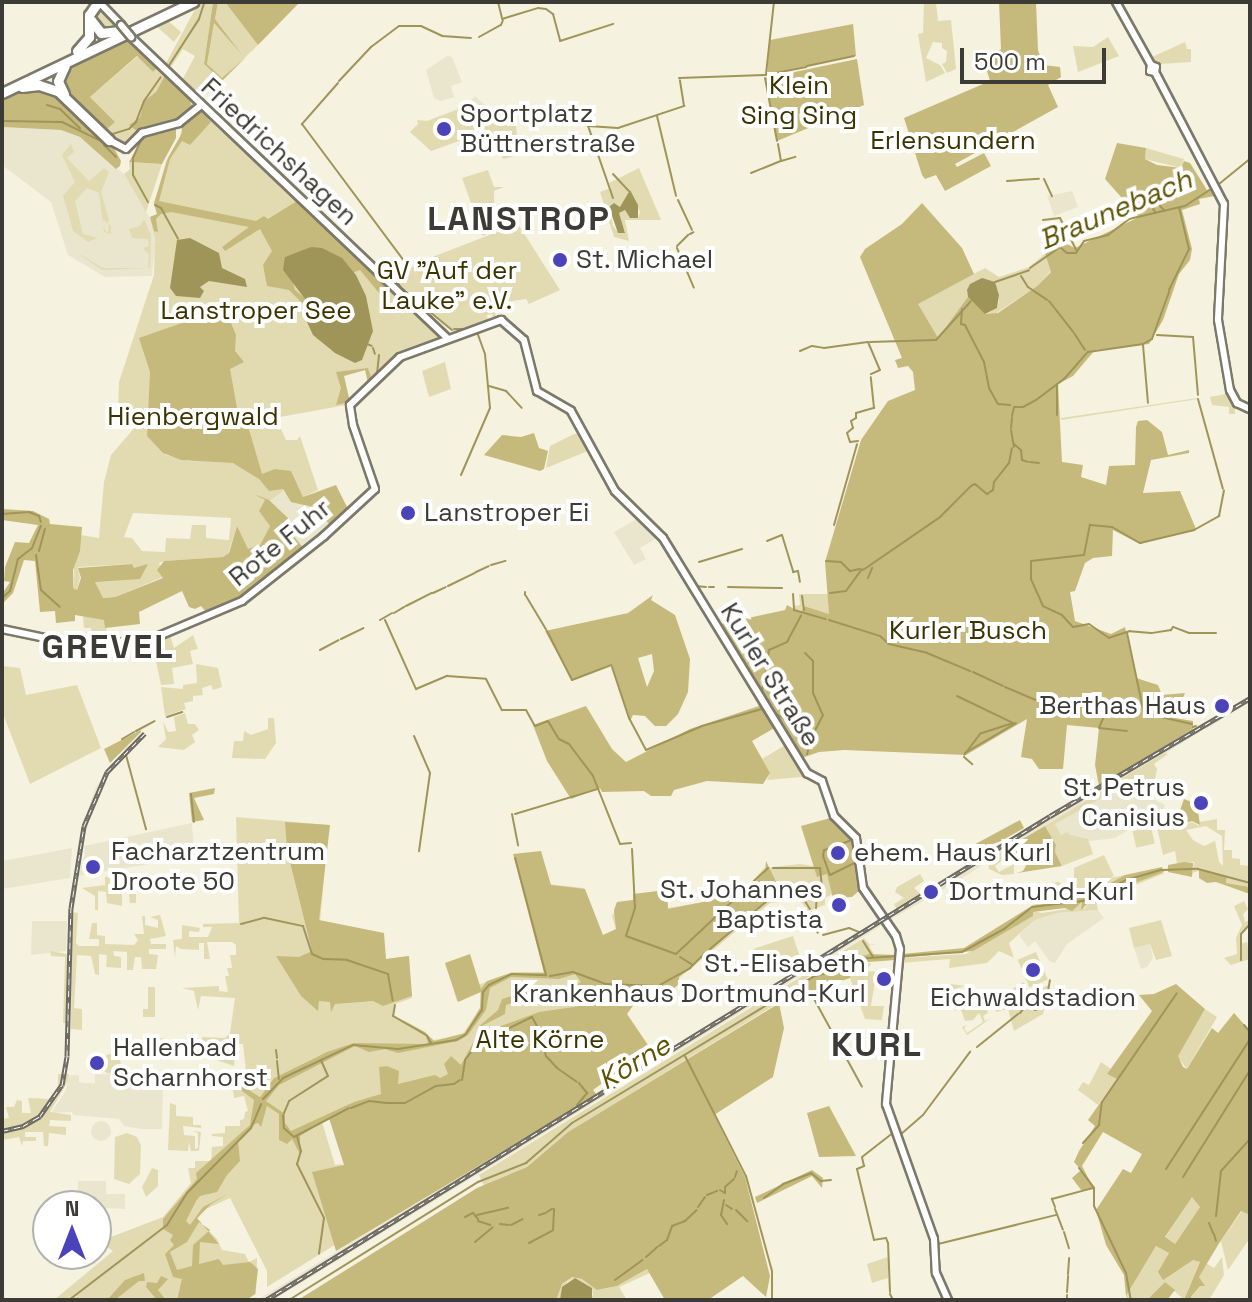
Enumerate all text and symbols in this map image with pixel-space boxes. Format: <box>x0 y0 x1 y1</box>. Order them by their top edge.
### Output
scale bar <box>964 32 1110 82</box>
text: 500 m <box>974 46 1046 77</box>
park label: Klein Sing Sing <box>741 70 857 132</box>
street label: Friedrichshagen <box>194 72 364 232</box>
place label: Sportplatz Büttnerstraße <box>460 98 636 160</box>
marker: Sportplatz Büttnerstraße <box>435 120 453 138</box>
park label: Erlensundern <box>870 125 1036 157</box>
water label: Braunebach <box>1033 162 1197 256</box>
district label: LANSTROP <box>427 199 611 239</box>
place label: St. Michael <box>576 244 714 276</box>
marker: St. Michael <box>551 251 569 269</box>
park label: GV "Auf der Lauke" e.V. <box>377 255 517 316</box>
park label: Lanstroper See <box>160 295 352 327</box>
park label: Hienbergwald <box>107 401 279 433</box>
street label: Rote Fuhr <box>223 493 337 593</box>
place label: Lanstroper Ei <box>424 497 589 529</box>
marker: Lanstroper Ei <box>399 504 417 522</box>
street label: Kurler Straße <box>713 597 827 753</box>
park label: Kurler Busch <box>889 615 1047 647</box>
district label: GREVEL <box>41 627 175 667</box>
place label: Berthas Haus <box>1039 690 1206 722</box>
marker: Berthas Haus <box>1213 697 1231 715</box>
place label: St. Petrus Canisius <box>1062 772 1185 834</box>
marker: St. Petrus Canisius <box>1192 794 1210 812</box>
place label: Facharztzentrum Droote 50 <box>111 836 325 898</box>
place label: ehem. Haus Kurl <box>854 837 1052 869</box>
marker: ehem. Haus Kurl <box>829 844 847 862</box>
marker: Facharztzentrum Droote 50 <box>82 856 104 878</box>
place label: St. Johannes Baptista <box>659 874 823 936</box>
place label: Dortmund-Kurl <box>949 876 1134 908</box>
marker: Dortmund-Kurl <box>920 881 942 903</box>
marker: St. Johannes Baptista <box>830 896 848 914</box>
place label: St.-Elisabeth Krankenhaus Dortmund-Kurl <box>513 948 866 1010</box>
marker: Eichwaldstadion <box>1024 961 1042 979</box>
marker: St.-Elisabeth Krankenhaus Dortmund-Kurl <box>873 968 895 990</box>
place label: Eichwaldstadion <box>930 982 1136 1014</box>
park label: Alte Körne <box>476 1024 604 1056</box>
district label: KURL <box>831 1025 923 1065</box>
water label: Körne <box>592 1027 676 1097</box>
place label: Hallenbad Scharnhorst <box>113 1032 268 1094</box>
marker: Hallenbad Scharnhorst <box>88 1054 106 1072</box>
north arrow <box>32 1190 112 1270</box>
text: N <box>65 1194 79 1222</box>

